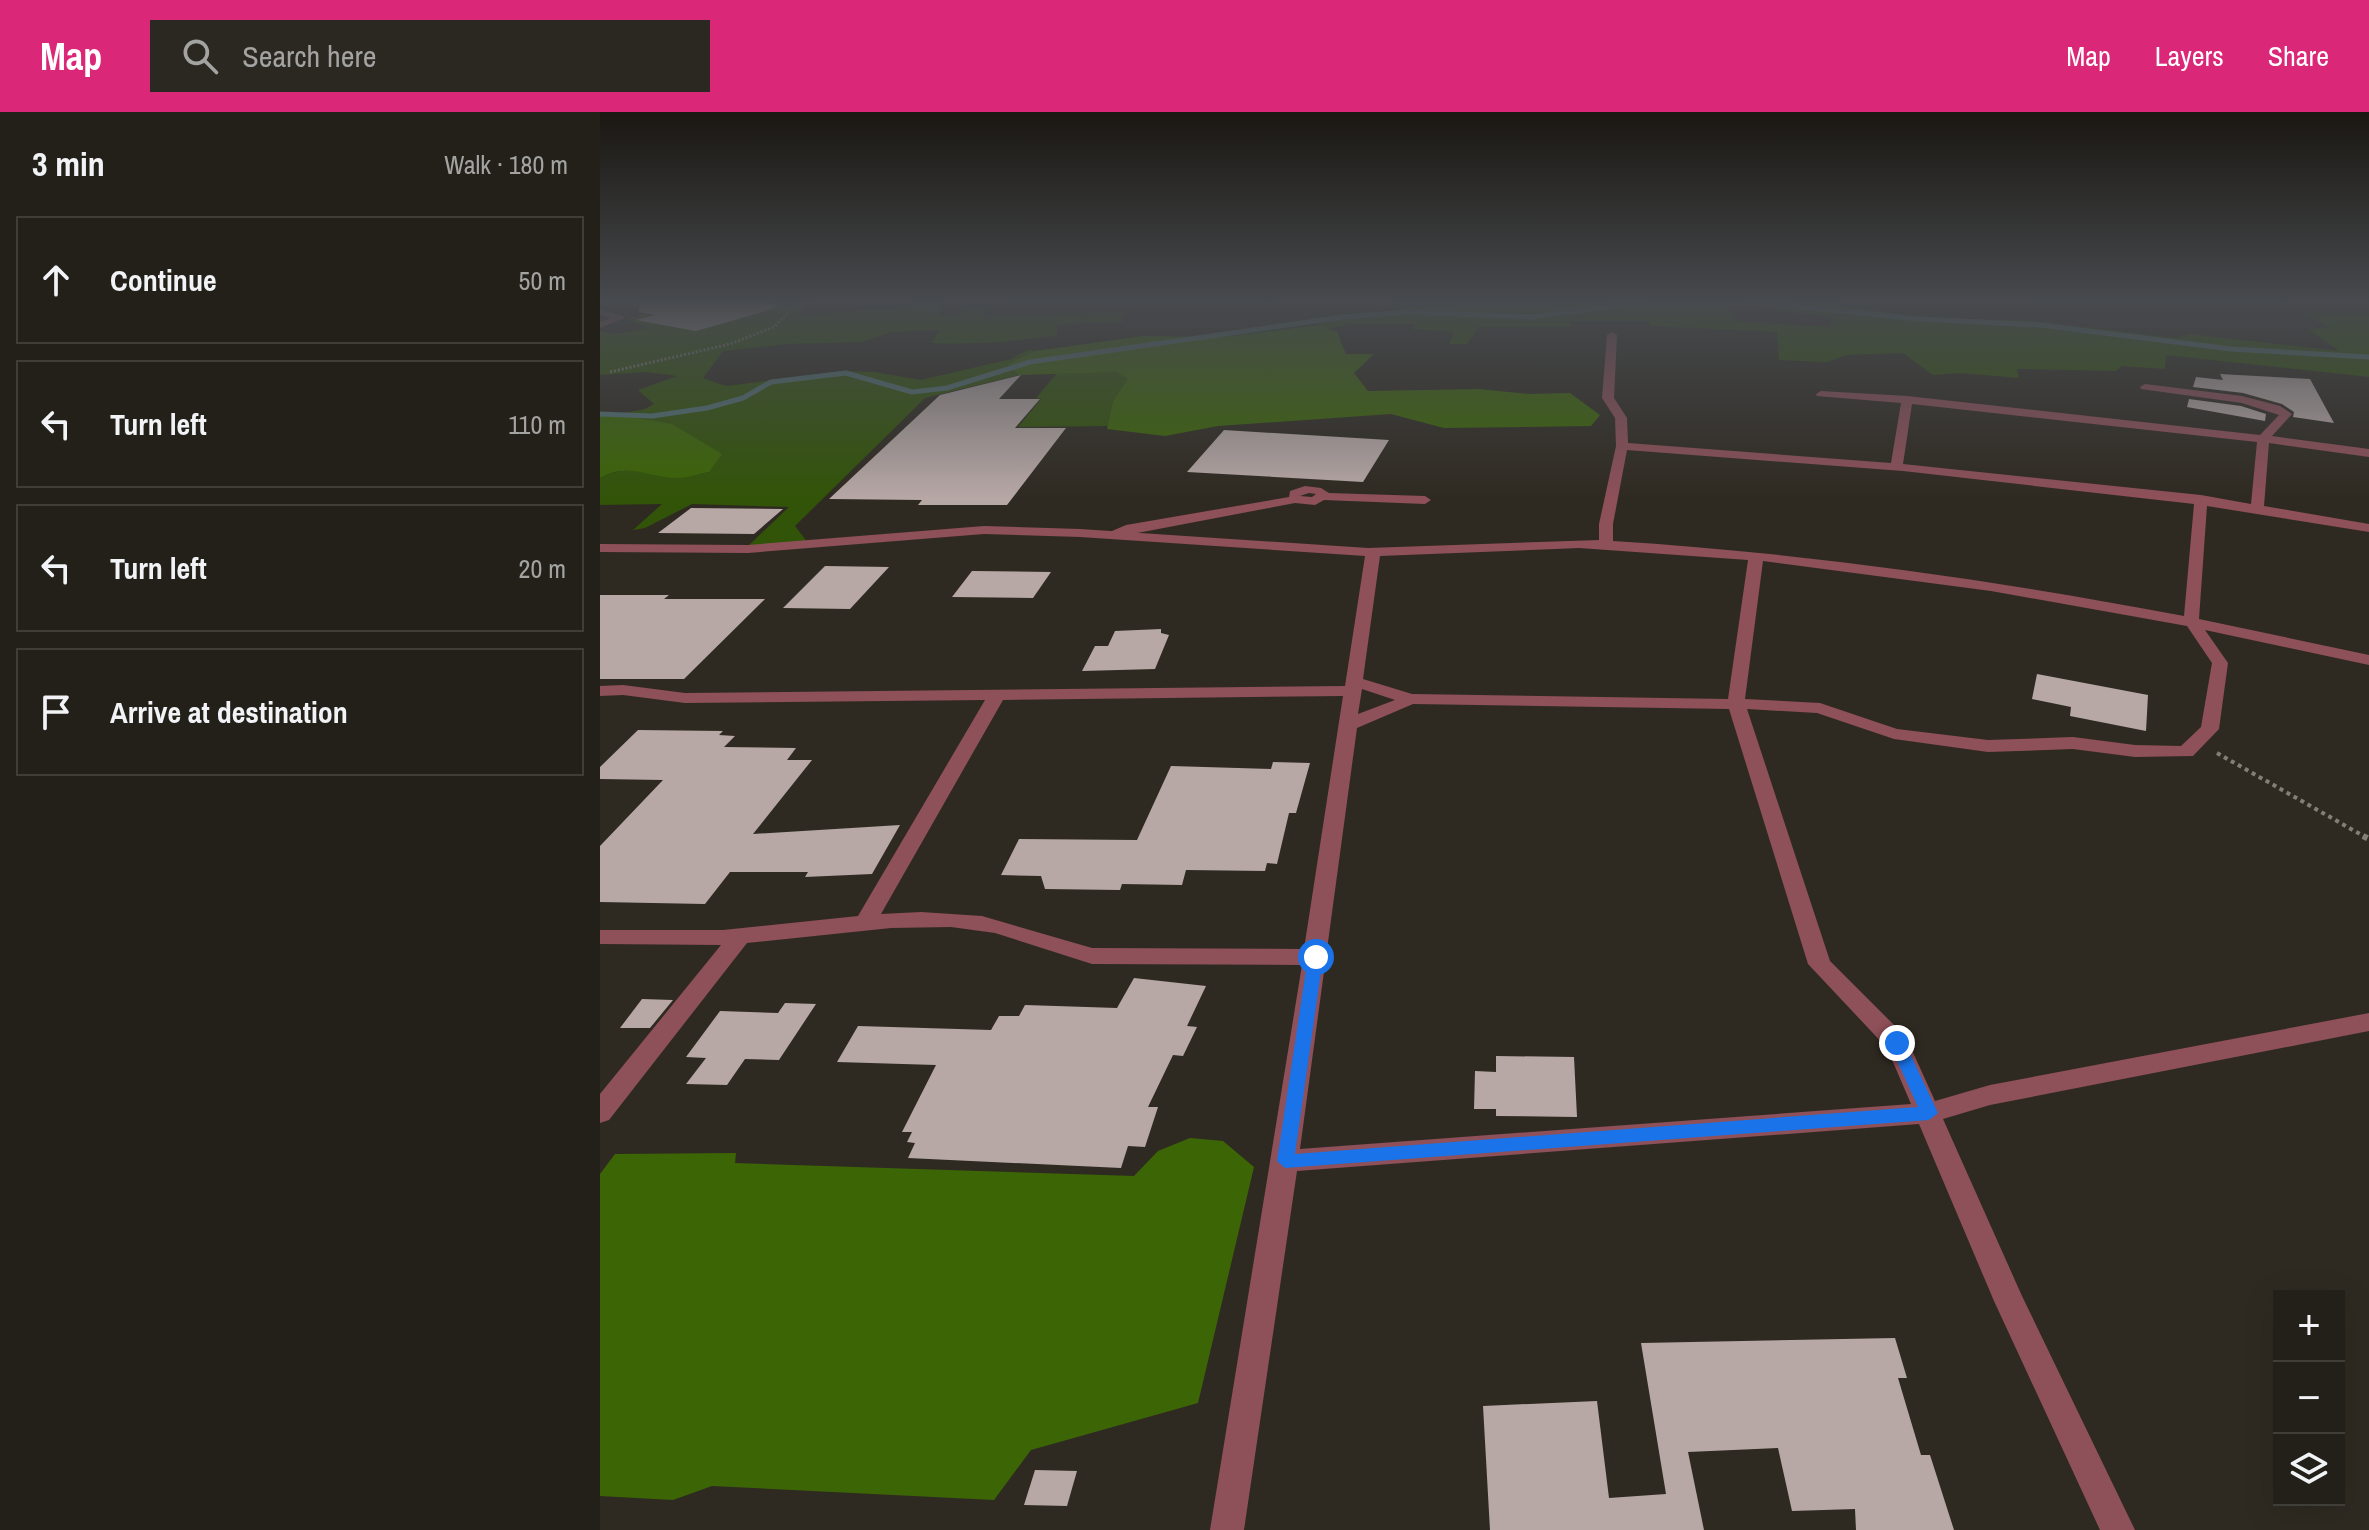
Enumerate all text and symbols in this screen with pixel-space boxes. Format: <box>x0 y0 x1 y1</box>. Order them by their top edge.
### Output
search box <box>150 20 710 92</box>
text: Map <box>40 31 102 82</box>
icon: search <box>178 34 222 78</box>
text: Search here <box>242 36 376 76</box>
text: Map <box>2066 37 2111 75</box>
text: Layers <box>2155 37 2224 75</box>
text: Share <box>2268 37 2329 75</box>
text: 3 min <box>32 141 105 187</box>
text: Walk · 180 m <box>444 147 568 182</box>
icon: ahead <box>34 258 78 302</box>
text: Continue <box>110 260 217 300</box>
text: 50 m <box>519 263 566 298</box>
icon: left <box>34 402 78 446</box>
text: Turn left <box>110 404 207 444</box>
text: 110 m <box>508 407 566 442</box>
icon: left <box>34 546 78 590</box>
text: Turn left <box>110 548 207 588</box>
text: 20 m <box>519 551 566 586</box>
icon: arrive <box>34 690 78 734</box>
text: Arrive at destination <box>110 692 348 732</box>
route start <box>1298 939 1334 975</box>
route end <box>1879 1025 1915 1061</box>
map controls <box>2273 1290 2345 1506</box>
button: + <box>2273 1290 2345 1362</box>
button: − <box>2273 1362 2345 1434</box>
button: layers <box>2273 1434 2345 1506</box>

